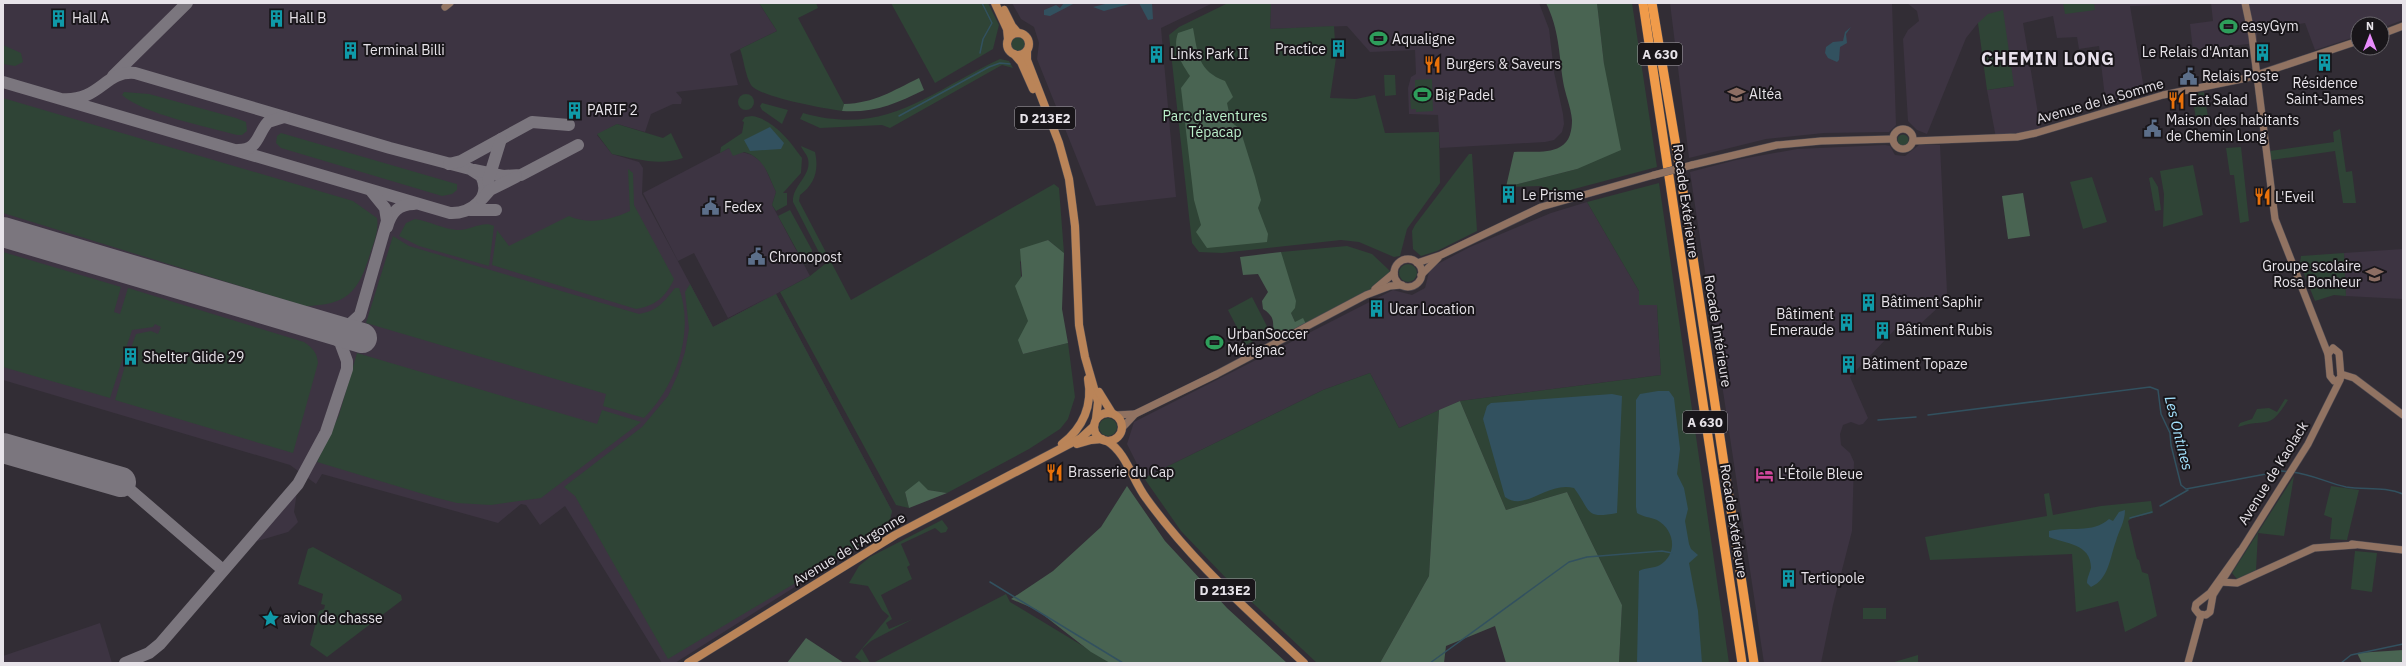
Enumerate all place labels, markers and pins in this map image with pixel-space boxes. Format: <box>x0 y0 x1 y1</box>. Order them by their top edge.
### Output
building icon: Hall A <box>49 8 69 28</box>
building icon: Hall B <box>266 8 286 28</box>
place label: Hall A <box>72 9 109 27</box>
place label: Hall B <box>289 9 326 27</box>
sports icon: easyGym <box>2218 16 2238 36</box>
place label: easyGym <box>2241 17 2299 35</box>
sports icon: Aqualigne <box>1369 29 1389 49</box>
place label: Aqualigne <box>1392 30 1455 48</box>
building icon: Practice <box>1329 39 1349 59</box>
building icon: Terminal Billi <box>340 40 360 60</box>
place label: Practice <box>1275 40 1326 58</box>
place label: Terminal Billi <box>363 41 445 59</box>
building icon: Le Relais d'Antan <box>2252 42 2272 62</box>
place label: Le Relais d'Antan <box>2142 43 2249 61</box>
building icon: Links Park II <box>1147 44 1167 64</box>
place label: Links Park II <box>1170 45 1249 63</box>
building icon: Résidence Saint-James <box>2315 53 2335 73</box>
restaurant icon: Burgers & Saveurs <box>1423 54 1443 74</box>
place label: Burgers & Saveurs <box>1446 55 1561 73</box>
public building icon: Relais Poste <box>2179 66 2199 86</box>
place label: Relais Poste <box>2202 67 2279 85</box>
place label: Résidence Saint-James <box>2286 74 2364 108</box>
school or university icon: Altéa <box>1726 84 1746 104</box>
sports icon: Big Padel <box>1412 85 1432 105</box>
place label: Altéa <box>1749 85 1782 103</box>
place label: Big Padel <box>1435 86 1494 104</box>
restaurant icon: Eat Salad <box>2166 90 2186 110</box>
place label: Eat Salad <box>2189 91 2248 109</box>
building icon: PARIF 2 <box>564 100 584 120</box>
place label: PARIF 2 <box>587 101 638 119</box>
place label: Maison des habitants de Chemin Long <box>2166 111 2299 145</box>
public building icon: Maison des habitants de Chemin Long <box>2143 118 2163 138</box>
building icon: Le Prisme <box>1499 185 1519 205</box>
place label: Le Prisme <box>1522 186 1584 204</box>
restaurant icon: L'Eveil <box>2252 187 2272 207</box>
place label: L'Eveil <box>2275 188 2315 206</box>
public building icon: Fedex <box>701 197 721 217</box>
place label: Fedex <box>724 198 762 216</box>
public building icon: Chronopost <box>746 247 766 267</box>
place label: Chronopost <box>769 248 842 266</box>
place label: Groupe scolaire Rosa Bonheur <box>2262 257 2361 291</box>
school or university icon: Groupe scolaire Rosa Bonheur <box>2364 264 2384 284</box>
building icon: Bâtiment Saphir <box>1858 292 1878 312</box>
place label: Bâtiment Saphir <box>1881 293 1982 311</box>
building icon: Ucar Location <box>1366 299 1386 319</box>
place label: Ucar Location <box>1389 300 1475 318</box>
place label: Bâtiment Emeraude <box>1770 305 1834 339</box>
building icon: Bâtiment Emeraude <box>1837 312 1857 332</box>
building icon: Bâtiment Rubis <box>1873 320 1893 340</box>
place label: Bâtiment Rubis <box>1896 321 1993 339</box>
place label: UrbanSoccer Mérignac <box>1227 325 1308 359</box>
sports icon: UrbanSoccer Mérignac <box>1204 332 1224 352</box>
building icon: Shelter Glide 29 <box>120 347 140 367</box>
place label: Shelter Glide 29 <box>143 348 244 366</box>
building icon: Bâtiment Topaze <box>1839 354 1859 374</box>
place label: Bâtiment Topaze <box>1862 355 1968 373</box>
restaurant icon: Brasserie du Cap <box>1045 462 1065 482</box>
place label: Brasserie du Cap <box>1068 463 1174 481</box>
hotel icon: L'Étoile Bleue <box>1755 464 1775 484</box>
place label: L'Étoile Bleue <box>1778 464 1863 483</box>
building icon: Tertiopole <box>1778 568 1798 588</box>
place label: Tertiopole <box>1801 569 1865 587</box>
place icon: avion de chasse <box>260 608 280 628</box>
place label: avion de chasse <box>283 609 383 627</box>

